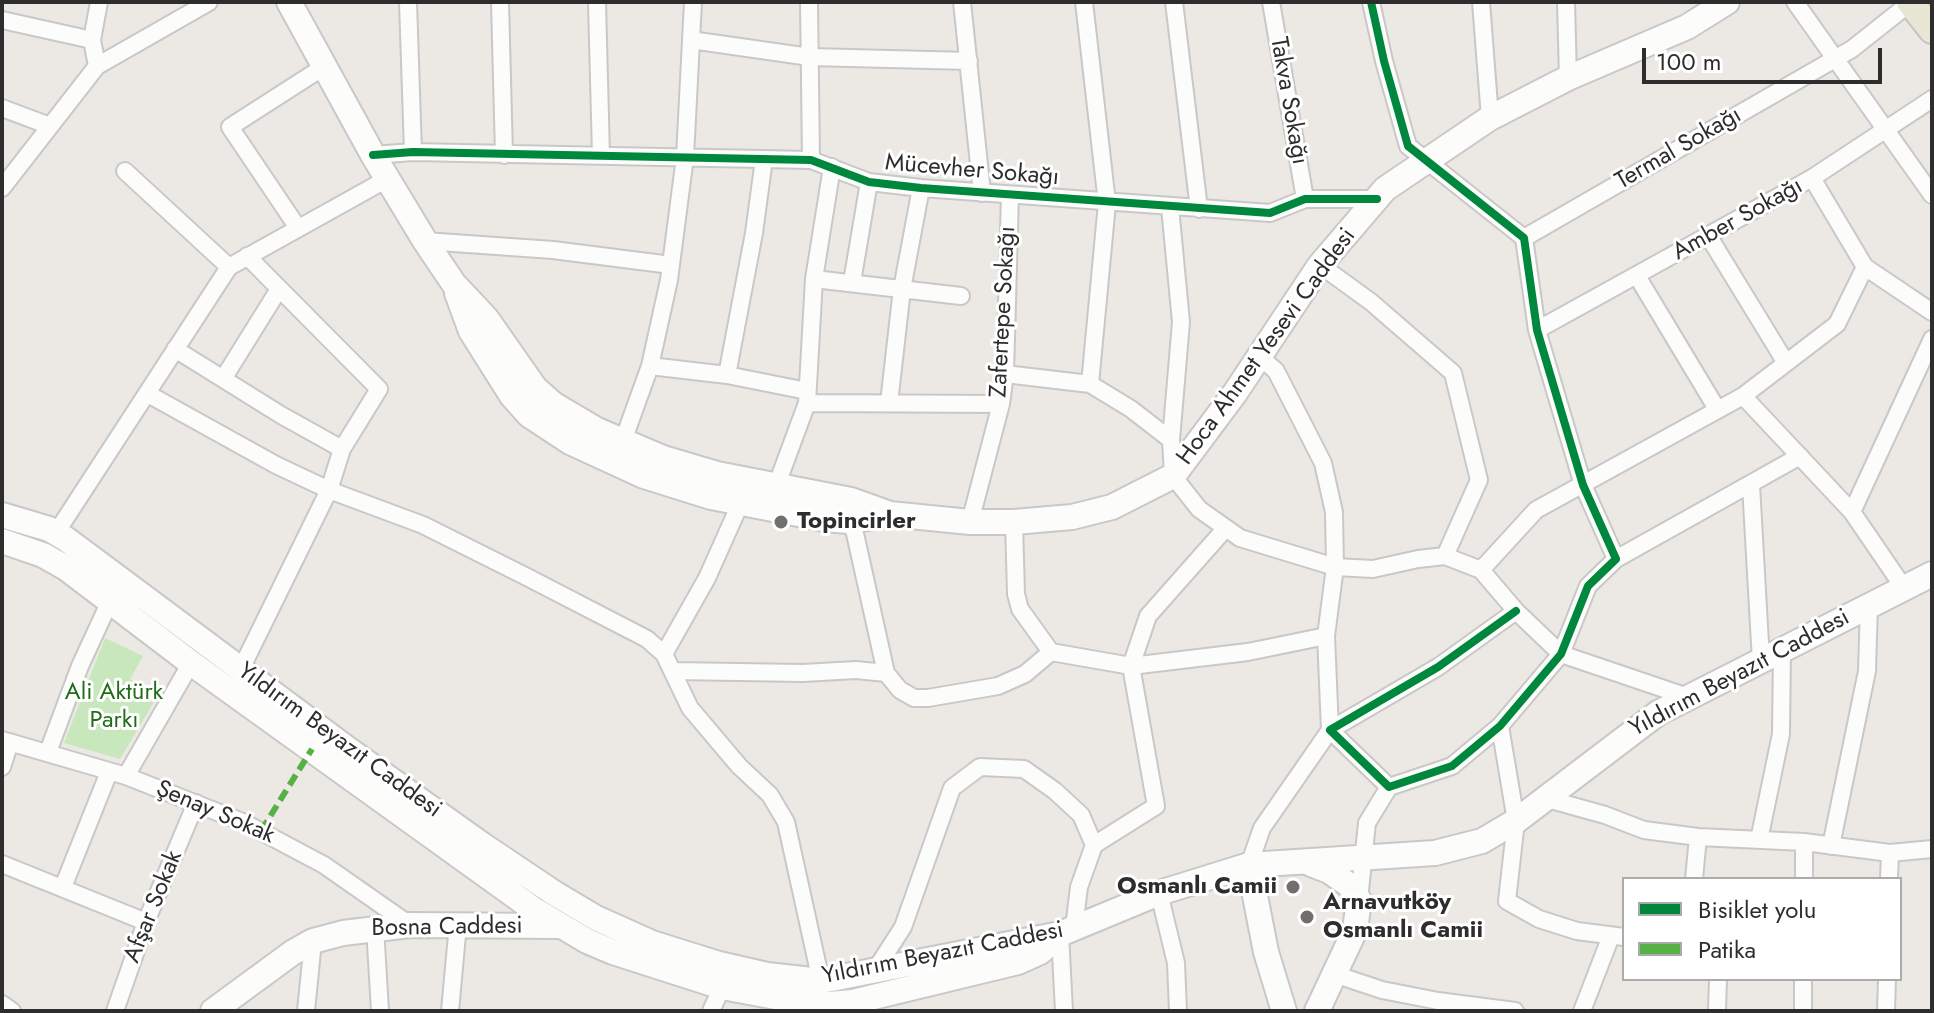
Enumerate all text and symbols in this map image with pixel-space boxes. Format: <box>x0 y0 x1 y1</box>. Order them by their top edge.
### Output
scale bar <box>1646 32 1886 82</box>
street label: Takva Sokağı <box>1263 35 1313 167</box>
text: 100 m <box>1656 44 1722 79</box>
street label: Termal Sokağı <box>1611 101 1747 197</box>
street label: Mücevher Sokağı <box>884 149 1060 193</box>
street label: Amber Sokağı <box>1668 172 1808 268</box>
street label: Hoca Ahmet Yesevi Caddesi <box>1171 223 1363 471</box>
street label: Zafertepe Sokağı <box>985 226 1023 398</box>
place label: Topincirler <box>797 508 916 536</box>
marker: Topincirler <box>772 513 790 531</box>
street label: Yıldırım Beyazıt Caddesi <box>1625 604 1855 744</box>
street label: Yıldırım Beyazıt Caddesi <box>231 657 447 825</box>
park label: Ali Aktürk Parkı <box>65 679 163 735</box>
street label: Şenay Sokak <box>151 775 279 851</box>
street label: Afşar Sokak <box>118 847 190 967</box>
place label: Osmanlı Camii <box>1117 873 1277 901</box>
legend <box>1622 877 1902 981</box>
marker: Osmanlı Camii <box>1284 878 1302 896</box>
place label: Arnavutköy Osmanlı Camii <box>1323 889 1483 945</box>
text: Bisiklet yolu <box>1698 892 1816 927</box>
marker: Arnavutköy Osmanlı Camii <box>1298 908 1316 926</box>
street label: Bosna Caddesi <box>371 912 523 944</box>
street label: Yıldırım Beyazıt Caddesi <box>820 916 1066 992</box>
text: Patika <box>1698 932 1756 967</box>

